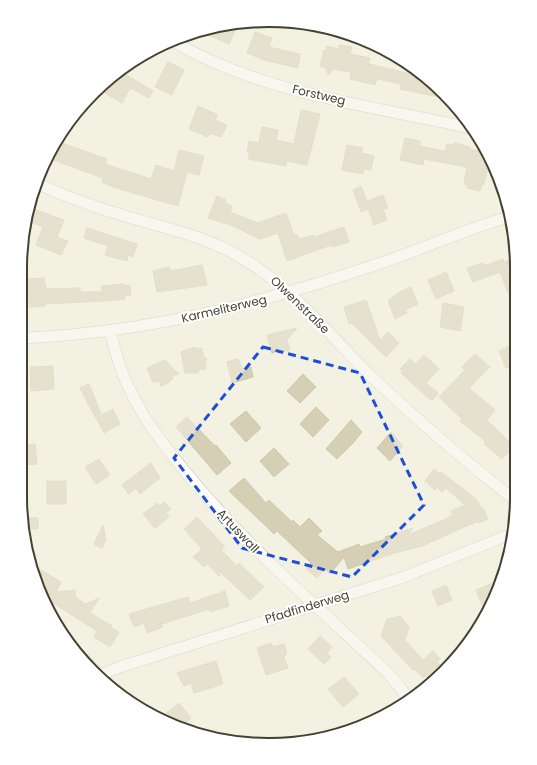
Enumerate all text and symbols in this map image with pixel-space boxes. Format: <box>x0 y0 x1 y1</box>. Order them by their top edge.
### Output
street label: Forstweg <box>291 80 347 109</box>
street label: Olwenstraße <box>267 272 334 337</box>
street label: Karmeliterweg <box>180 290 268 327</box>
street label: Artuswall <box>213 505 263 557</box>
street label: Pfadfinderweg <box>263 586 351 627</box>

